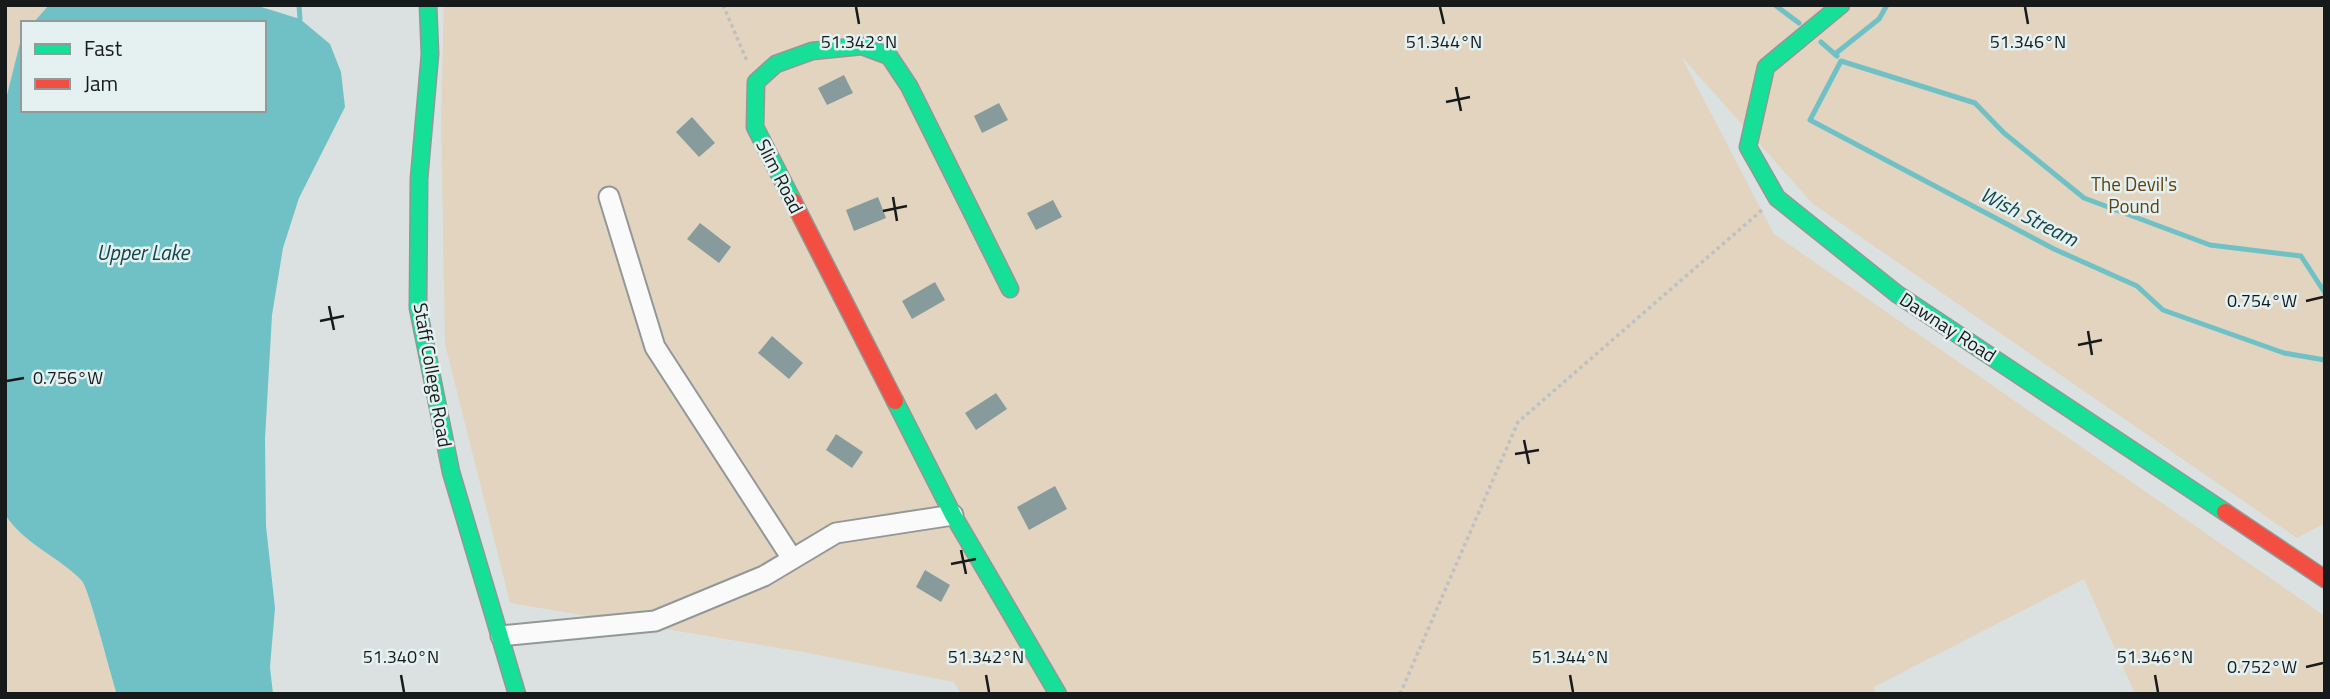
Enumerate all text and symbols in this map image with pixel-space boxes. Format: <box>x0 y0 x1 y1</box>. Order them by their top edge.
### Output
legend <box>21 21 266 112</box>
text: 51.342°N <box>821 28 897 55</box>
text: 51.344°N <box>1406 28 1482 55</box>
text: 51.346°N <box>1990 28 2066 55</box>
text: Fast <box>84 32 123 64</box>
text: Jam <box>84 67 118 99</box>
street label: Slim Road <box>749 134 812 218</box>
park label: The Devil's Pound <box>2091 169 2177 220</box>
water label: Wish Stream <box>1975 178 2084 255</box>
water label: Upper Lake <box>97 236 191 268</box>
street label: Dawnay Road <box>1894 284 2002 369</box>
text: 0.754°W <box>2227 287 2297 314</box>
street label: Staff College Road <box>407 300 460 449</box>
text: 0.756°W <box>33 364 103 391</box>
text: 51.340°N <box>363 643 439 670</box>
text: 51.342°N <box>948 643 1024 670</box>
text: 51.344°N <box>1532 643 1608 670</box>
text: 51.346°N <box>2117 643 2193 670</box>
text: 0.752°W <box>2227 653 2297 680</box>

